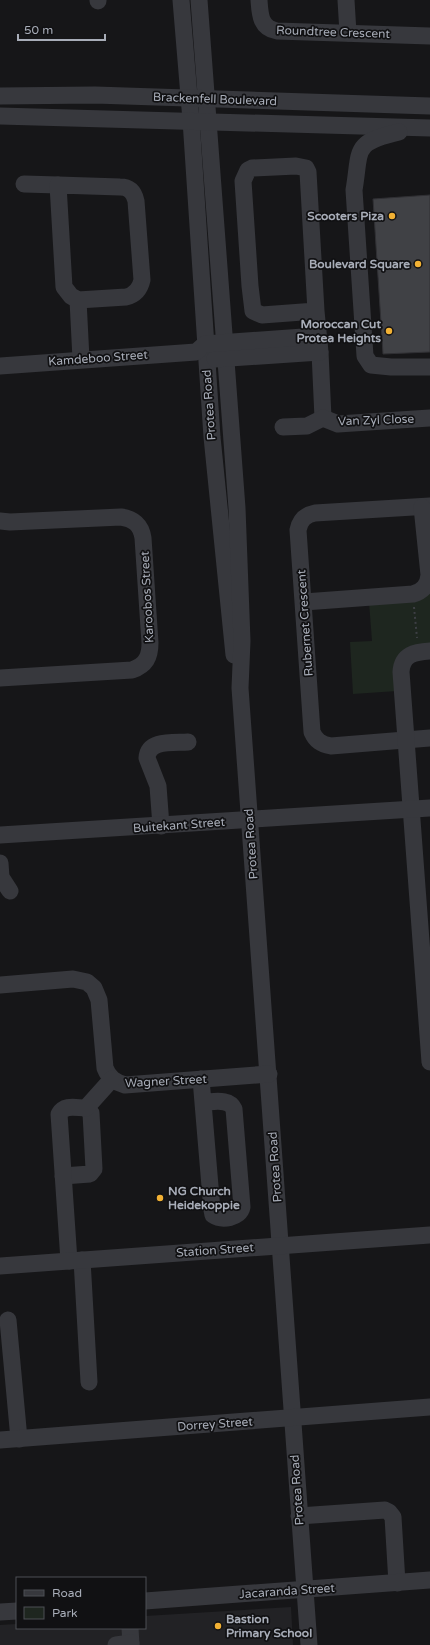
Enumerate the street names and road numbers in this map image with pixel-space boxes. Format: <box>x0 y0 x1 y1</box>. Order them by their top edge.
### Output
street label: Roundtree Crescent <box>276 23 391 41</box>
street label: Brackenfell Boulevard <box>153 90 277 108</box>
street label: Kamdeboo Street <box>48 348 149 368</box>
street label: Protea Road <box>200 369 218 441</box>
street label: Van Zyl Close <box>338 412 415 428</box>
street label: Karoobos Street <box>138 550 156 643</box>
street label: Rubernet Crescent <box>294 569 316 677</box>
street label: Protea Road <box>242 808 260 880</box>
street label: Buitekant Street <box>133 815 226 835</box>
street label: Wagner Street <box>125 1072 208 1090</box>
street label: Protea Road <box>266 1131 284 1203</box>
street label: Station Street <box>176 1240 255 1260</box>
street label: Dorrey Street <box>177 1414 254 1434</box>
street label: Protea Road <box>288 1454 306 1526</box>
street label: Jacaranda Street <box>239 1581 336 1601</box>

